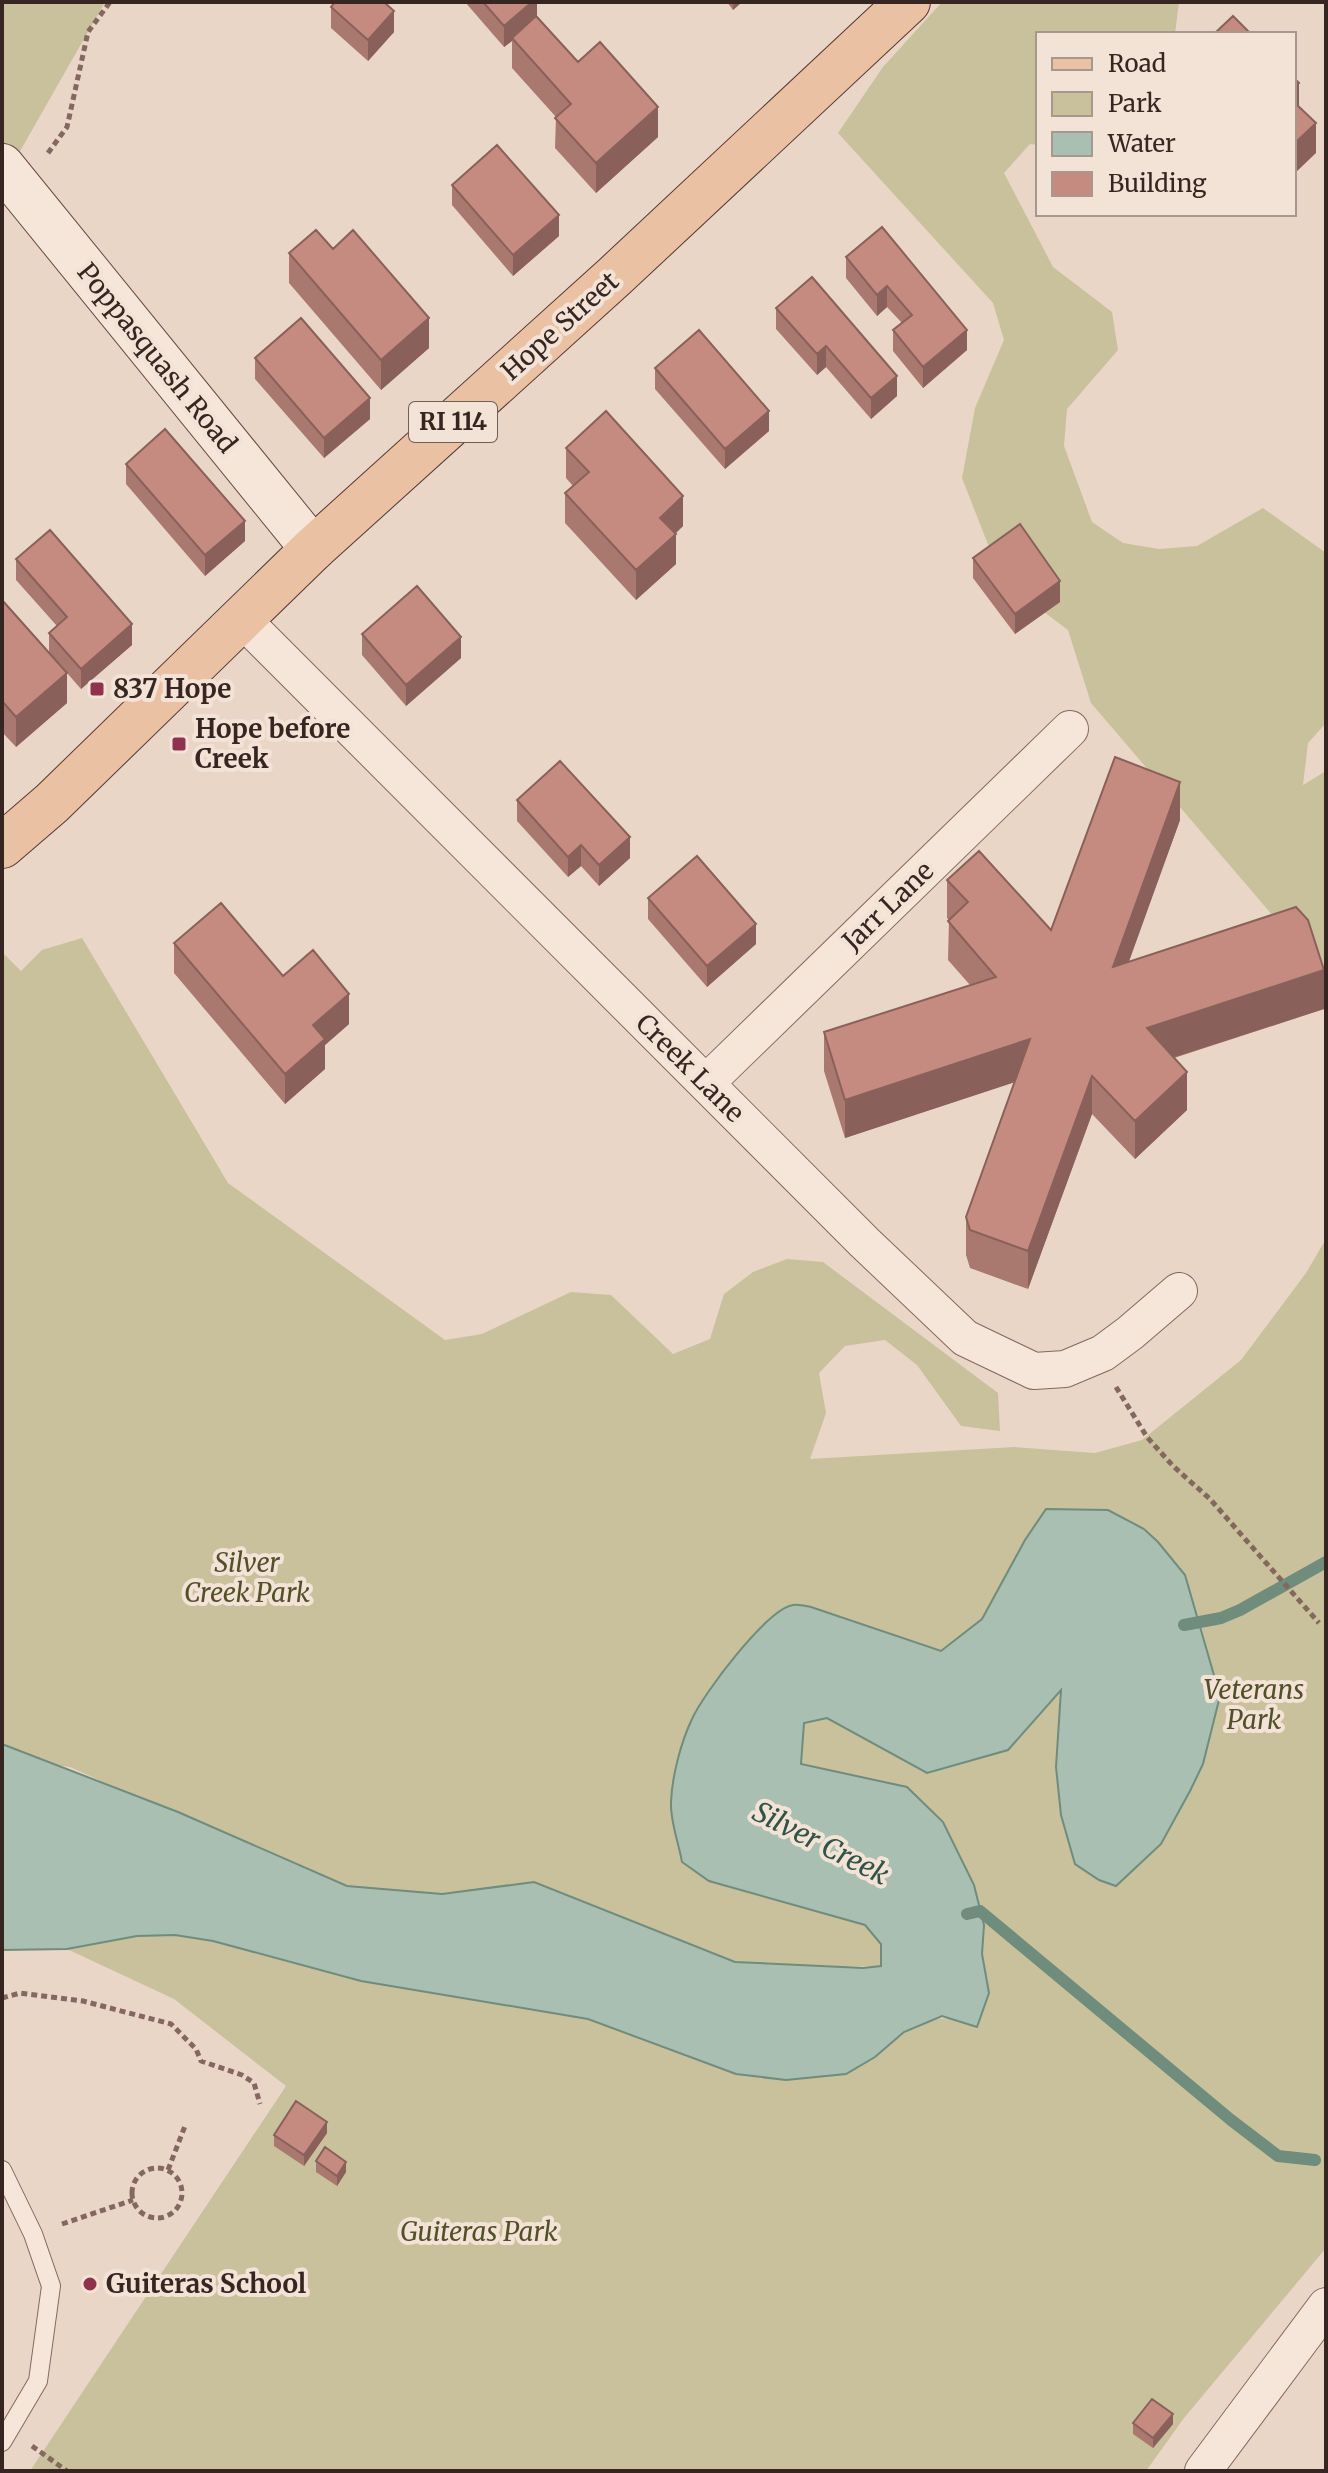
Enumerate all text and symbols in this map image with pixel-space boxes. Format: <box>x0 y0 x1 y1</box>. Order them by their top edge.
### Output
legend <box>1036 32 1296 216</box>
text: Road <box>1108 48 1166 79</box>
text: Park <box>1108 88 1162 119</box>
text: Water <box>1107 128 1176 159</box>
text: Building <box>1108 168 1207 199</box>
street label: Poppasquash Road <box>71 256 244 460</box>
street label: Hope Street <box>494 264 625 387</box>
road number: RI 114 <box>409 402 497 442</box>
place label: 837 Hope <box>113 672 231 705</box>
marker: 837 Hope <box>88 680 106 698</box>
place label: Hope before Creek <box>195 712 350 775</box>
marker: Hope before Creek <box>170 735 188 753</box>
street label: Jarr Lane <box>834 854 940 958</box>
street label: Creek Lane <box>629 1007 751 1129</box>
park label: Silver Creek Park <box>184 1546 310 1609</box>
park label: Veterans Park <box>1204 1673 1304 1736</box>
water label: Silver Creek <box>747 1793 895 1893</box>
park label: Guiteras Park <box>400 2215 558 2248</box>
place label: Guiteras School <box>106 2267 306 2300</box>
marker: Guiteras School <box>81 2275 99 2293</box>

